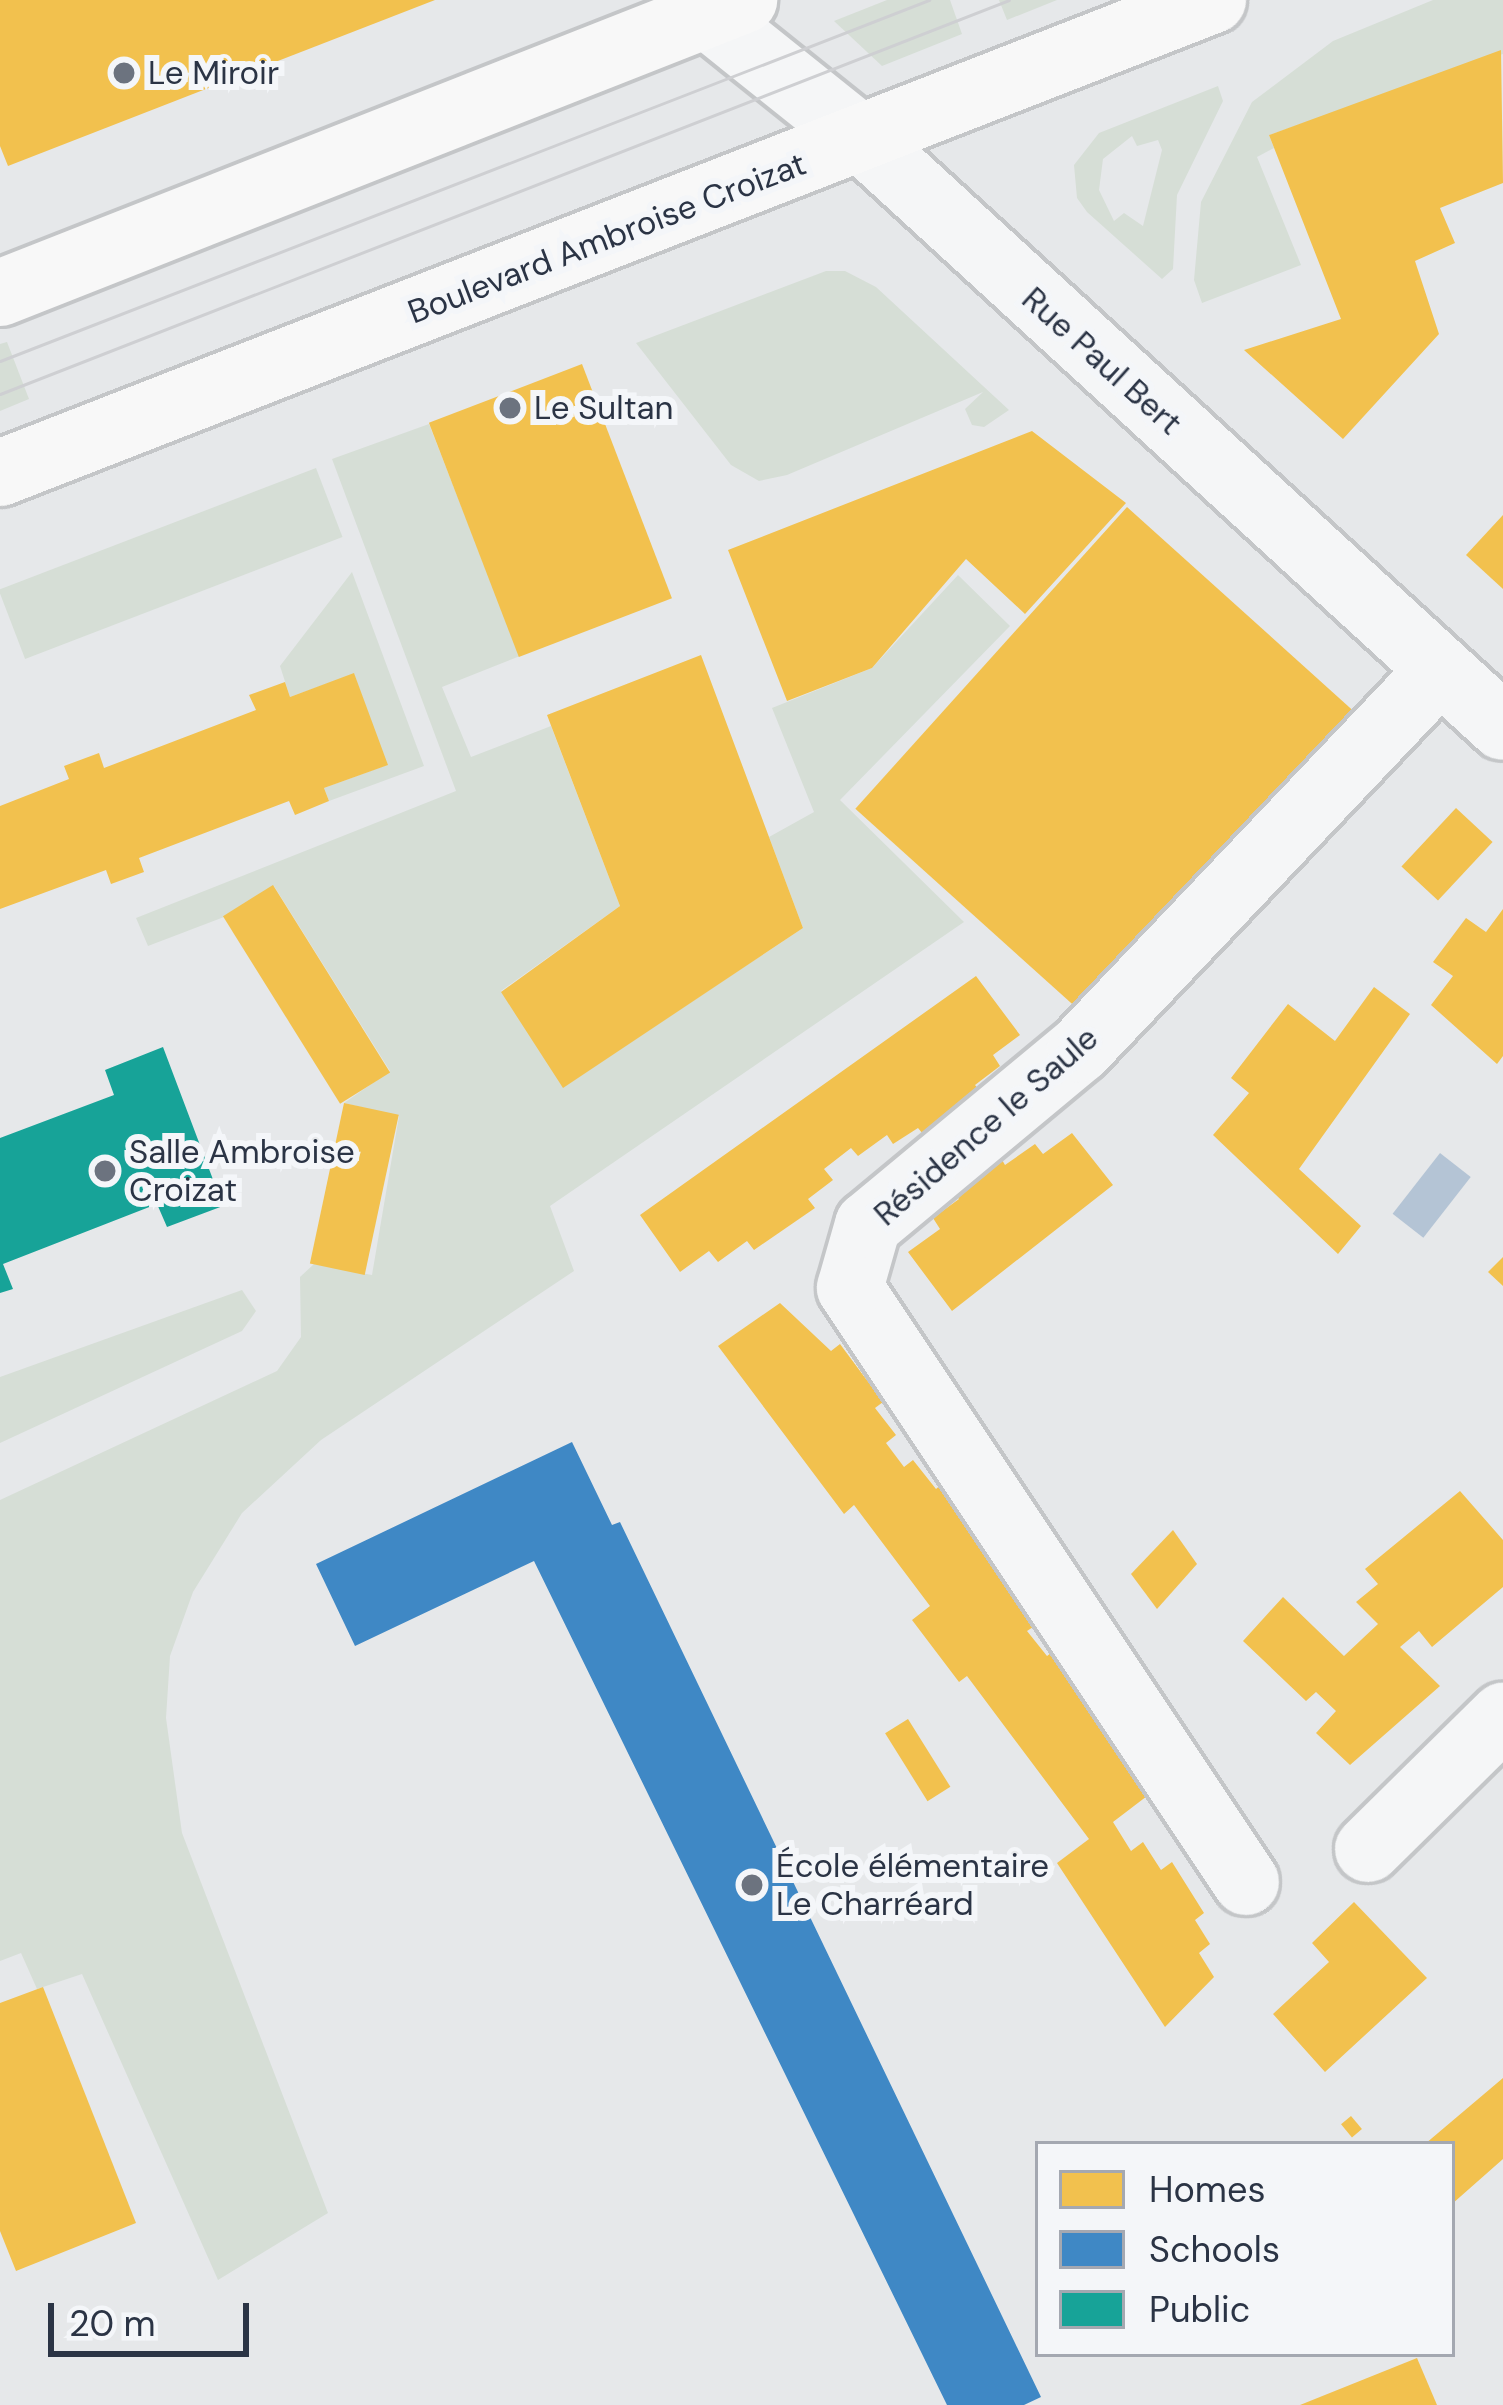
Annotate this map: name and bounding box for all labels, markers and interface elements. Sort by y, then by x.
place label: Le Miroir [148,53,279,93]
marker: Le Miroir [111,60,137,86]
street label: Boulevard Ambroise Croizat [403,144,811,332]
street label: Rue Paul Bert [1014,279,1190,443]
place label: Le Sultan [534,388,673,428]
marker: Le Sultan [497,395,523,421]
street label: Résidence le Saule [866,1018,1106,1234]
place label: Salle Ambroise Croizat [129,1132,355,1210]
marker: Salle Ambroise Croizat [92,1158,118,1184]
place label: École élémentaire Le Charréard [776,1846,1049,1924]
marker: École élémentaire Le Charréard [739,1872,765,1898]
legend [1035,2141,1455,2357]
text: Homes [1149,2166,1265,2213]
text: Schools [1149,2226,1280,2273]
scale bar [54,2279,255,2353]
text: Public [1149,2286,1250,2333]
text: 20 m [69,2300,156,2347]

